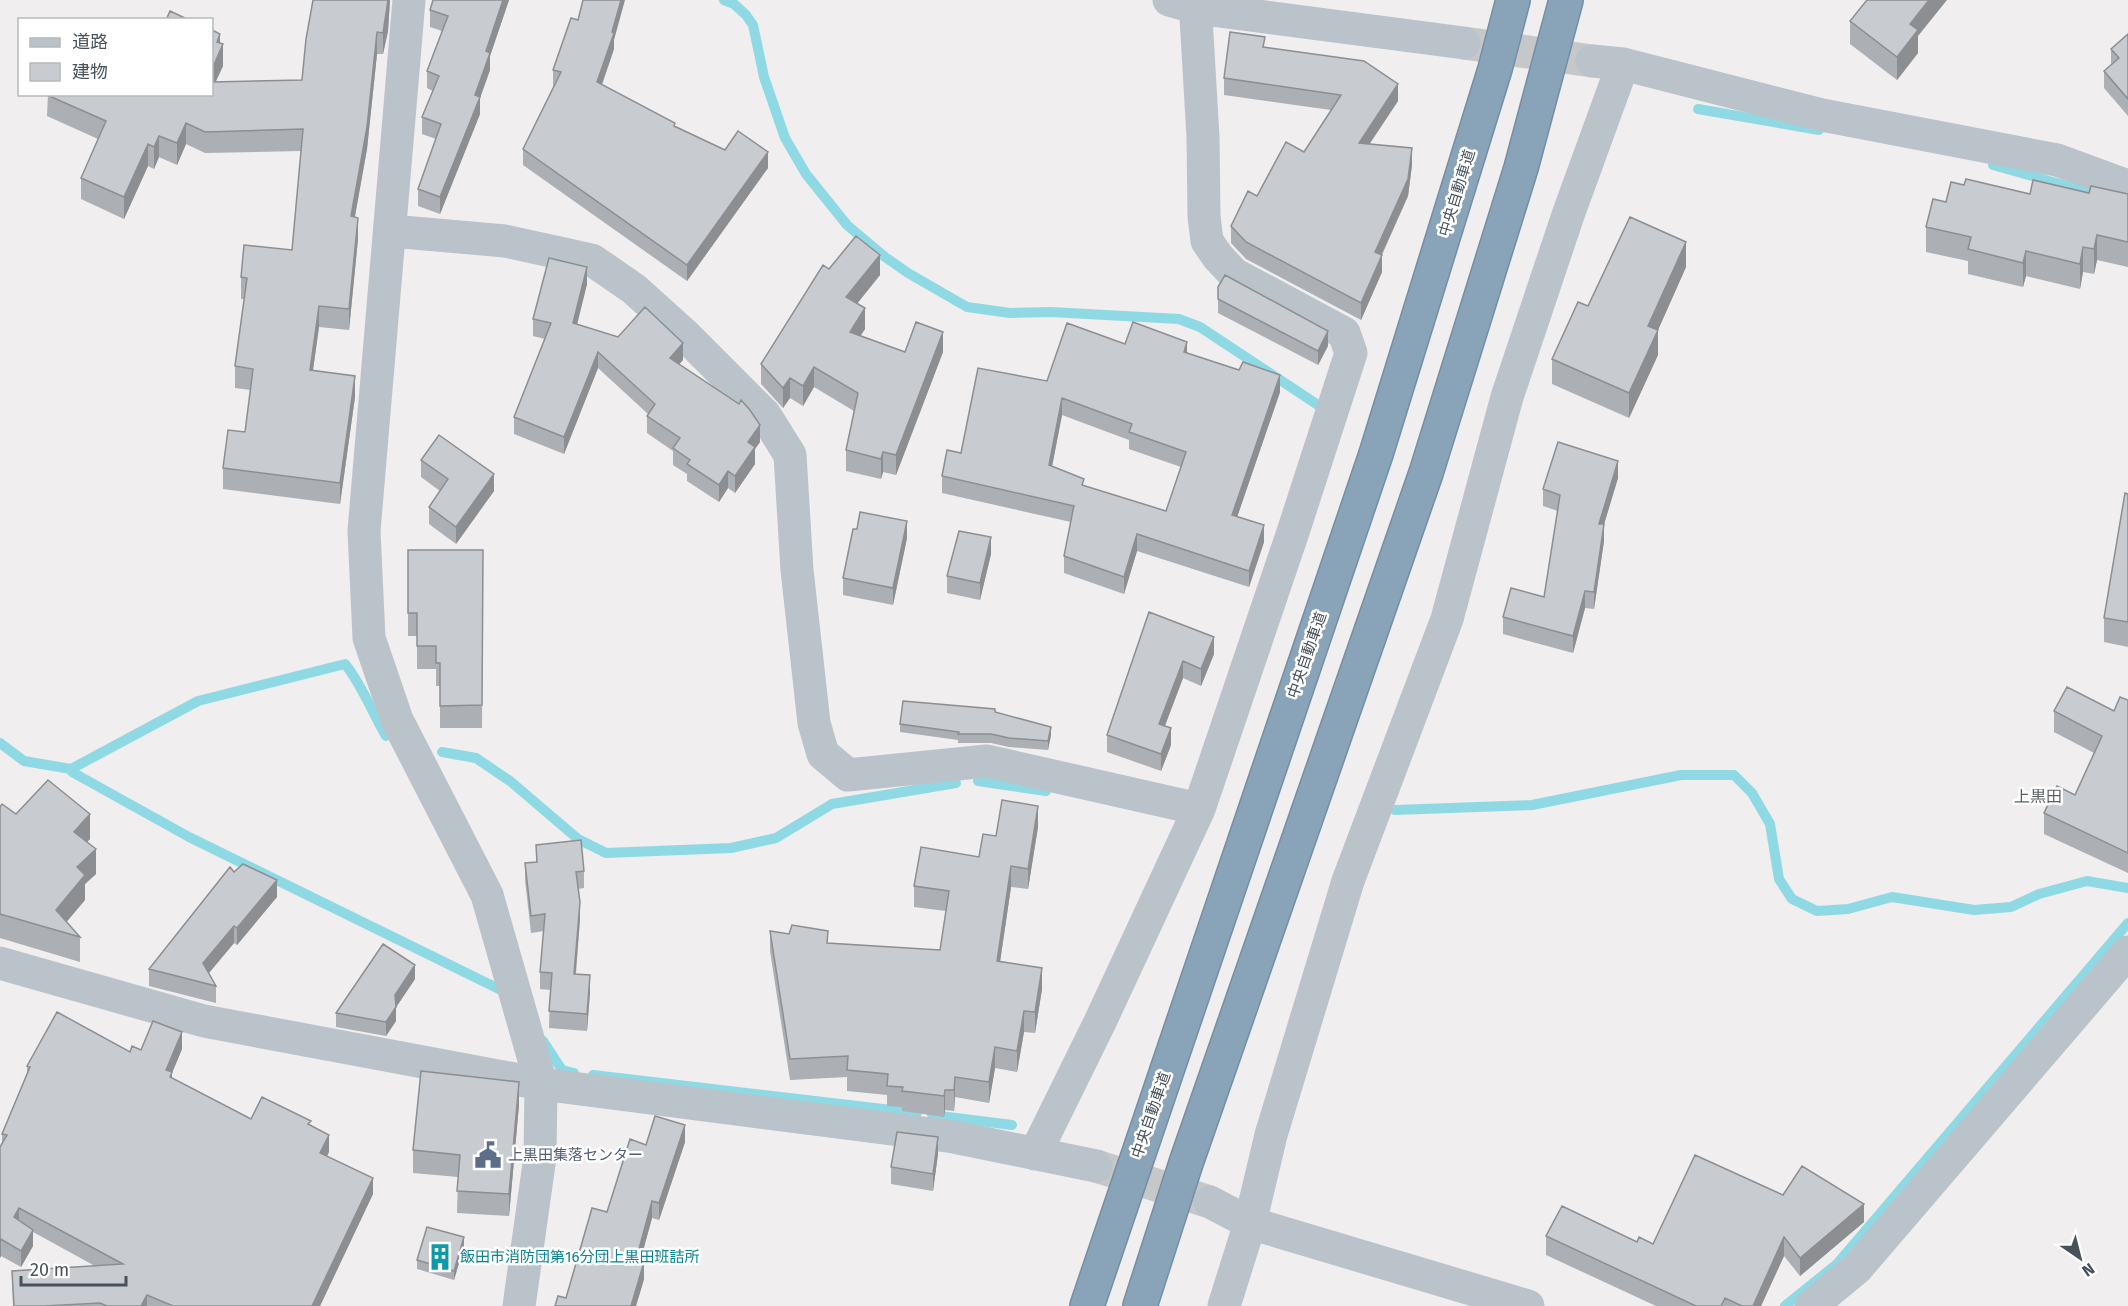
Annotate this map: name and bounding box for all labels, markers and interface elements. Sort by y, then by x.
legend [18,18,213,96]
text: 道路 [72,31,108,53]
text: 建物 [72,61,108,83]
street label: 中央自動車道 [1435,147,1479,239]
street label: 中央自動車道 [1284,610,1330,700]
district label: 上黒田 [2014,787,2062,806]
street label: 中央自動車道 [1128,1070,1174,1160]
public building icon: 上黒田集落センター [473,1140,503,1170]
place label: 上黒田集落センター [508,1146,643,1164]
north arrow [2050,1228,2110,1288]
building icon: 飯田市消防団第16分団上黒田班詰所 [425,1242,455,1272]
place label: 飯田市消防団第16分団上黒田班詰所 [460,1248,700,1266]
scale bar [21,1249,126,1287]
text: 20 m [30,1259,69,1281]
text: N [2079,1259,2098,1281]

